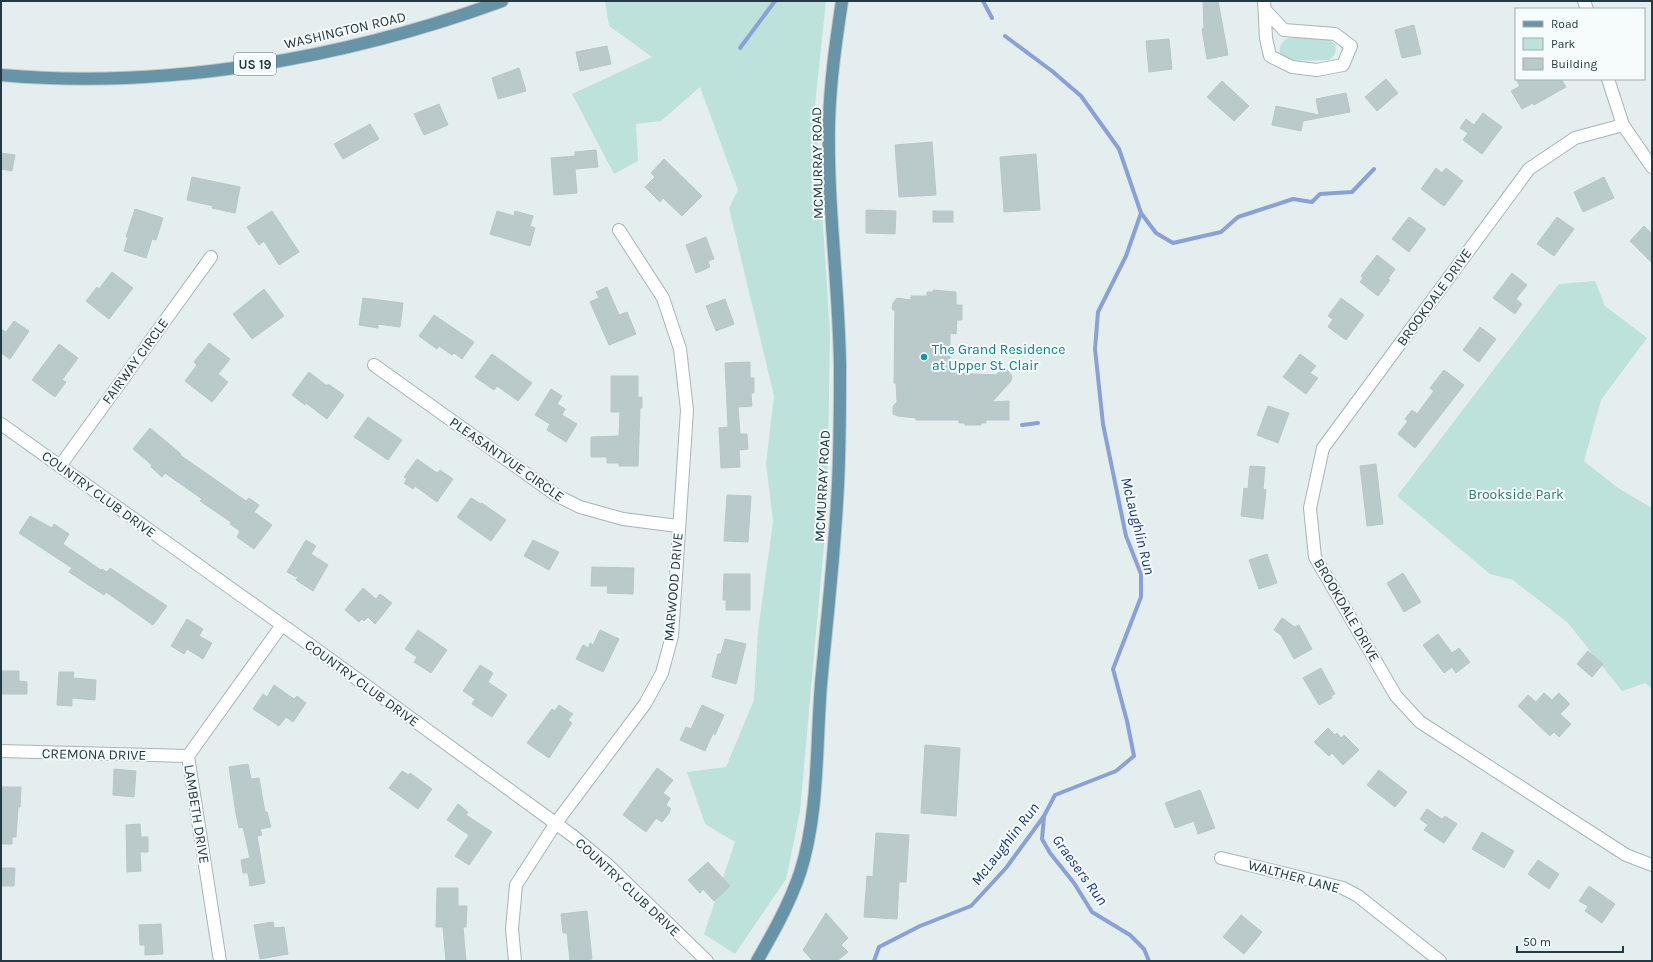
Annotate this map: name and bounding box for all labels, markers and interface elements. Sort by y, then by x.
street label: WASHINGTON ROAD [283,8,408,53]
legend [1515,8,1645,80]
text: Road [1551,17,1579,31]
text: Park [1551,37,1576,51]
road number: US 19 [234,53,276,75]
text: Building [1551,57,1598,71]
street label: MCMURRAY ROAD [808,107,827,219]
street label: BROOKDALE DRIVE [1393,245,1475,349]
street label: FAIRWAY CIRCLE [99,315,172,408]
place label: The Grand Residence at Upper St. Clair [932,341,1065,374]
marker: The Grand Residence at Upper St. Clair [919,352,929,362]
street label: PLEASANTVUE CIRCLE [446,414,567,505]
street label: MCMURRAY ROAD [811,430,834,542]
street label: COUNTRY CLUB DRIVE [38,447,159,541]
water label: McLaughlin Run [1117,475,1159,577]
park label: Brookside Park [1468,486,1564,503]
street label: MARWOOD DRIVE [660,532,687,642]
street label: BROOKDALE DRIVE [1310,556,1383,665]
street label: COUNTRY CLUB DRIVE [301,636,422,730]
street label: CREMONA DRIVE [42,745,146,764]
street label: LAMBETH DRIVE [180,763,213,865]
water label: McLaughlin Run [967,799,1043,889]
water label: Graesers Run [1048,831,1112,909]
street label: COUNTRY CLUB DRIVE [572,835,683,940]
street label: WALTHER LANE [1246,856,1342,897]
scale bar [1517,928,1623,954]
text: 50 m [1523,935,1551,949]

